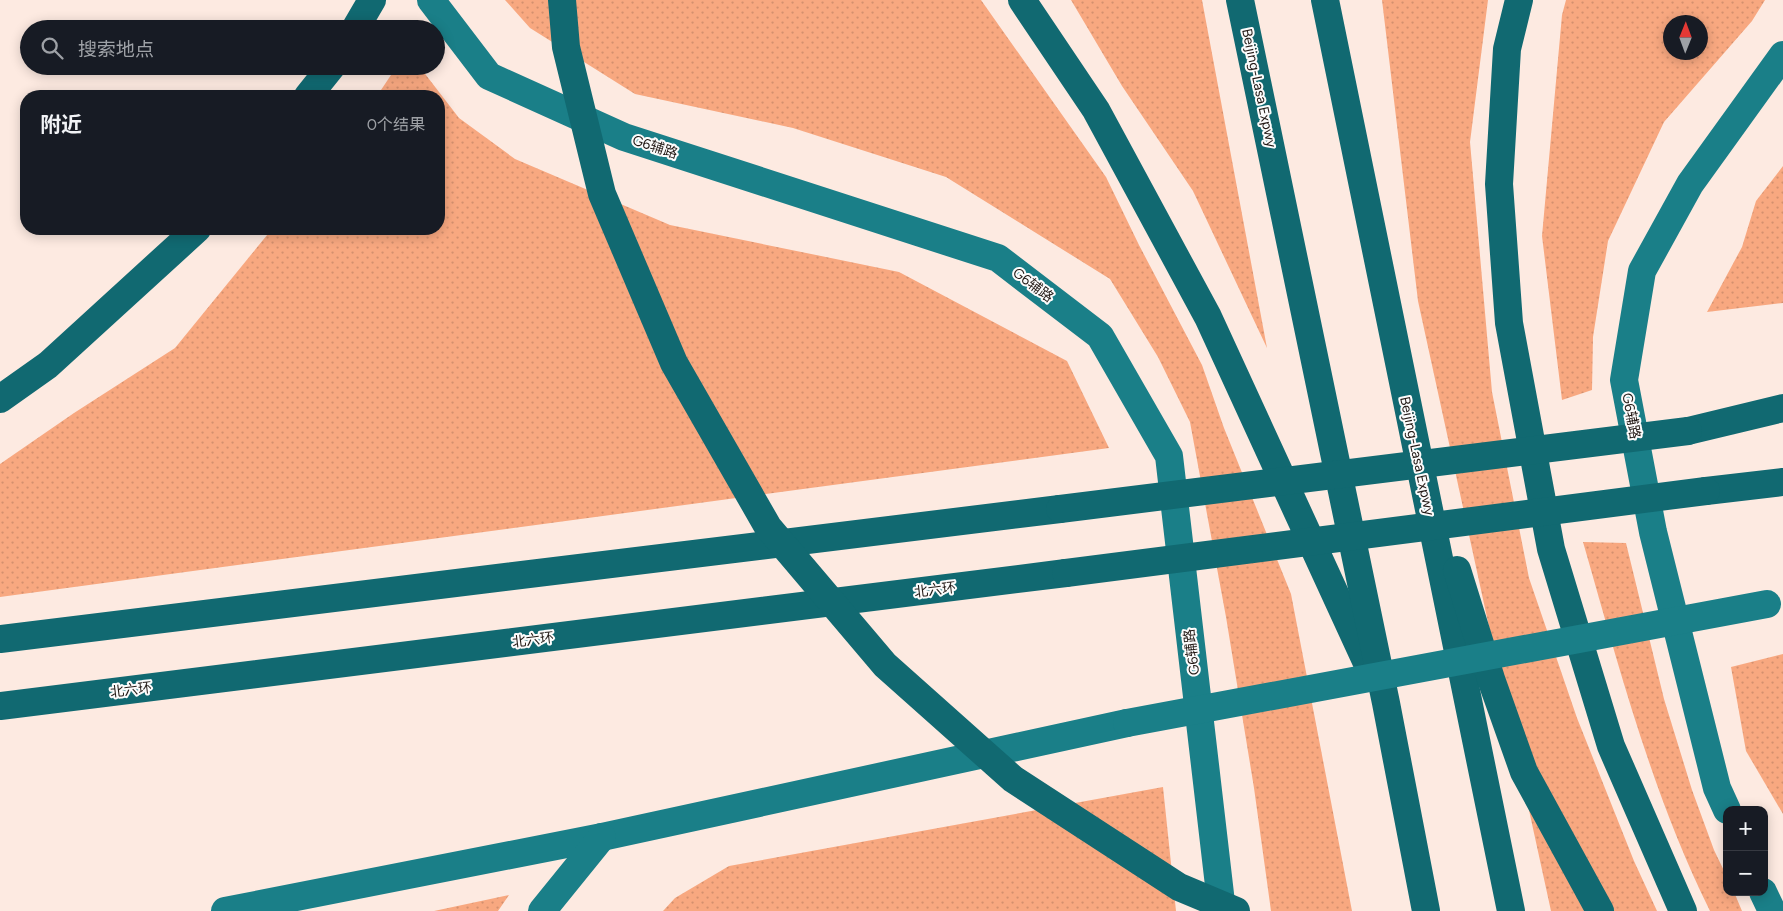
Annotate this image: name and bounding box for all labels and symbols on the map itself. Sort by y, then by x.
north arrow [1663,15,1708,60]
street label: Beijing-Lasa Expwy [1238,27,1280,150]
street label: G6辅路 [630,132,680,162]
street label: G6辅路 [1009,264,1057,306]
street label: G6辅路 [1618,392,1644,440]
street label: Beijing-Lasa Expwy [1396,395,1438,518]
street label: 北六环 [913,579,957,601]
street label: G6辅路 [1181,628,1203,676]
street label: 北六环 [511,629,555,651]
street label: 北六环 [109,679,153,701]

